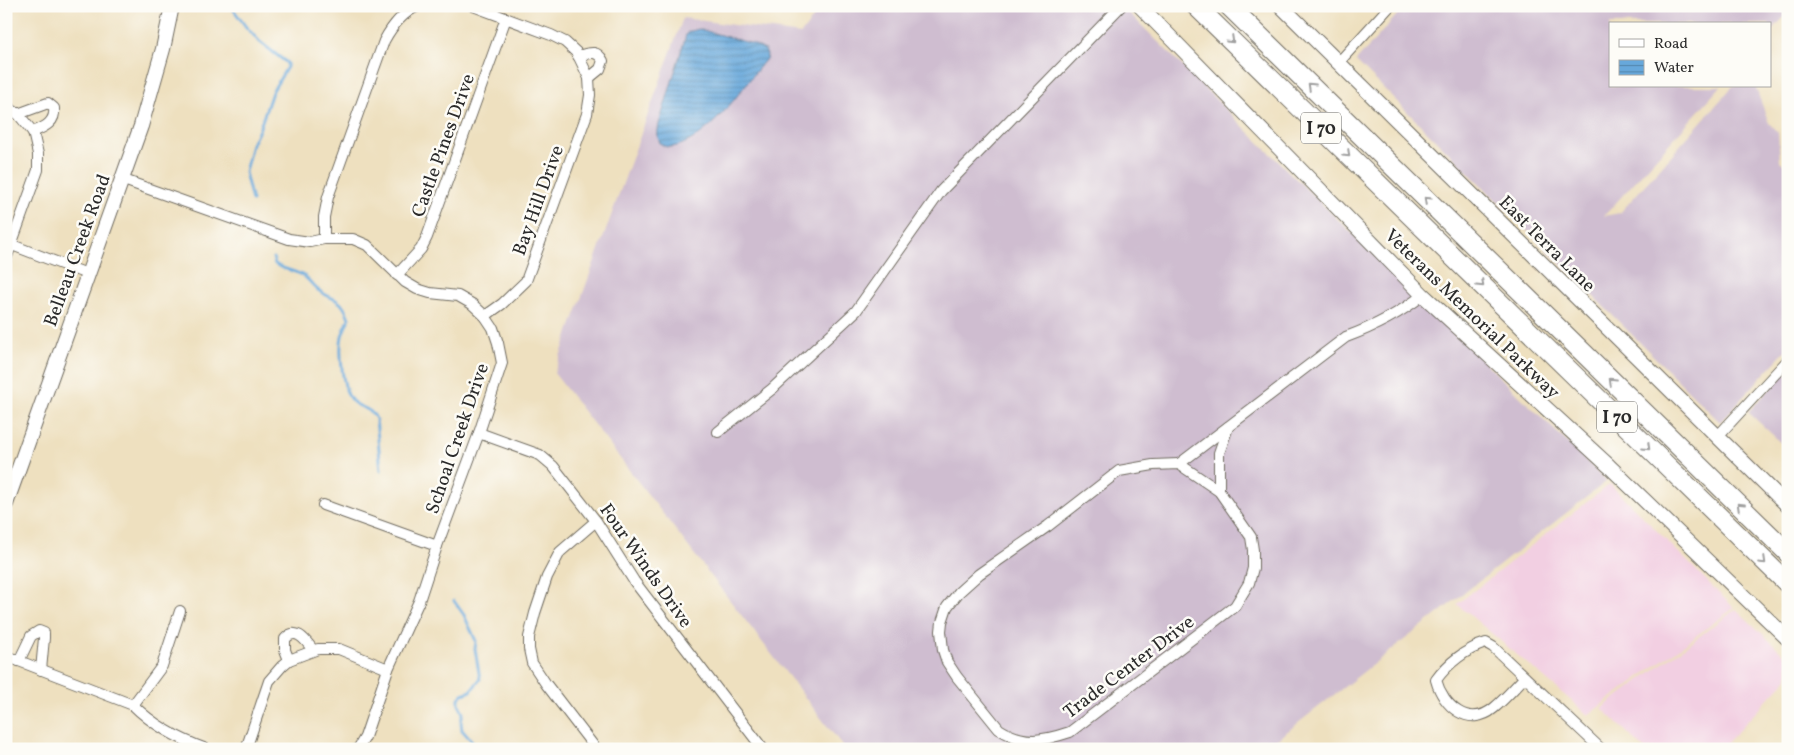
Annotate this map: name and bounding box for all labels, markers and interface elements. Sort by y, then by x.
legend [1609,22,1772,88]
one-way arrow [1225,34,1234,43]
text: Road [1654,34,1688,55]
text: Water [1654,58,1694,79]
street label: Castle Pines Drive [406,70,482,221]
one-way arrow [1308,83,1317,92]
road number: I 70 [1301,112,1341,144]
street label: Bay Hill Drive [507,142,571,260]
one-way arrow [1341,148,1350,157]
street label: Belleau Creek Road [38,171,118,331]
street label: East Terra Lane [1492,190,1601,299]
one-way arrow [1424,197,1433,206]
street label: Veterans Memorial Parkway [1378,223,1565,405]
one-way arrow [1475,278,1484,287]
street label: Schoal Creek Drive [420,360,496,517]
one-way arrow [1608,377,1617,386]
road number: I 70 [1597,402,1637,432]
one-way arrow [1641,441,1650,450]
street label: Four Winds Drive [593,499,698,634]
one-way arrow [1737,503,1746,512]
one-way arrow [1758,555,1767,564]
street label: Trade Center Drive [1058,610,1200,725]

